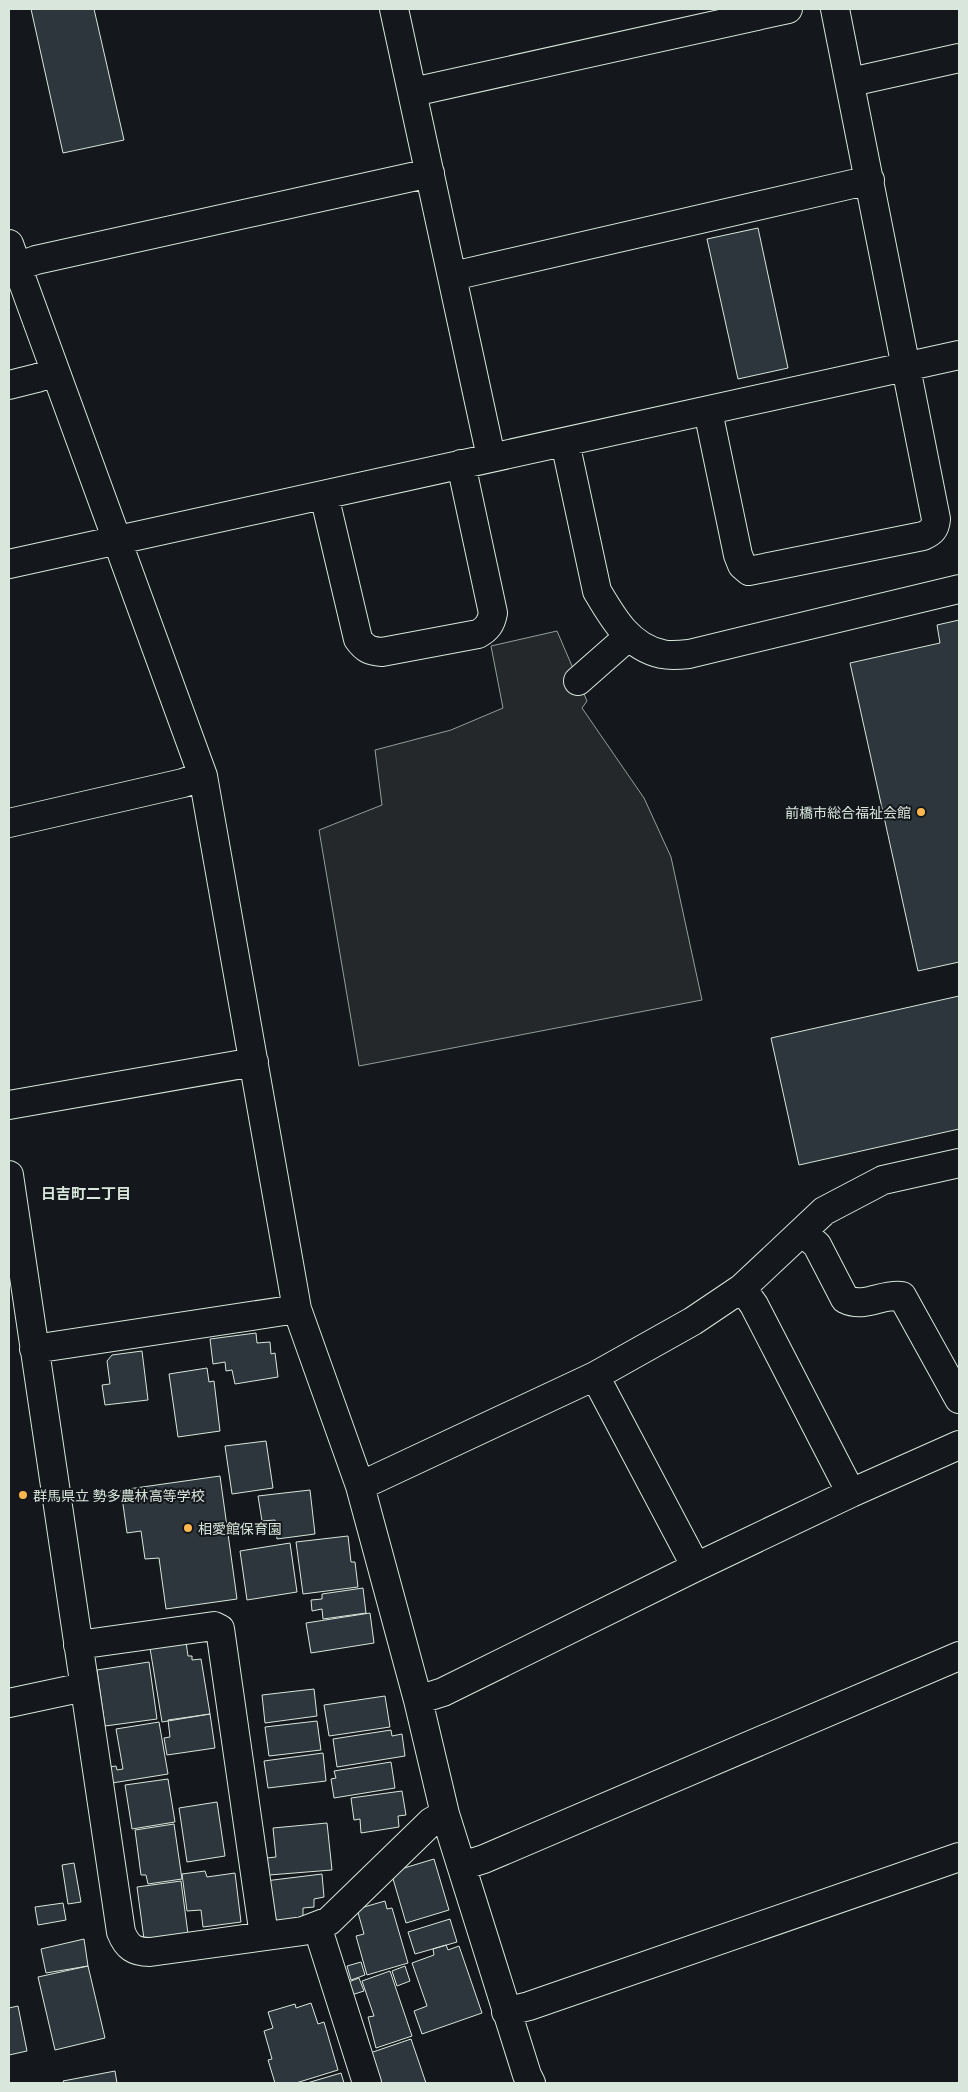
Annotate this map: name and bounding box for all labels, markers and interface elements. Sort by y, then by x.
place label: 前橋市総合福祉会館 [785,803,911,822]
marker: 前橋市総合福祉会館 [915,806,927,818]
district label: 日吉町二丁目 [41,1183,131,1203]
place label: 群馬県立 勢多農林高等学校 [33,1486,205,1505]
marker: 群馬県立 勢多農林高等学校 [17,1489,29,1501]
place label: 相愛館保育園 [198,1519,282,1538]
marker: 相愛館保育園 [182,1522,194,1534]

